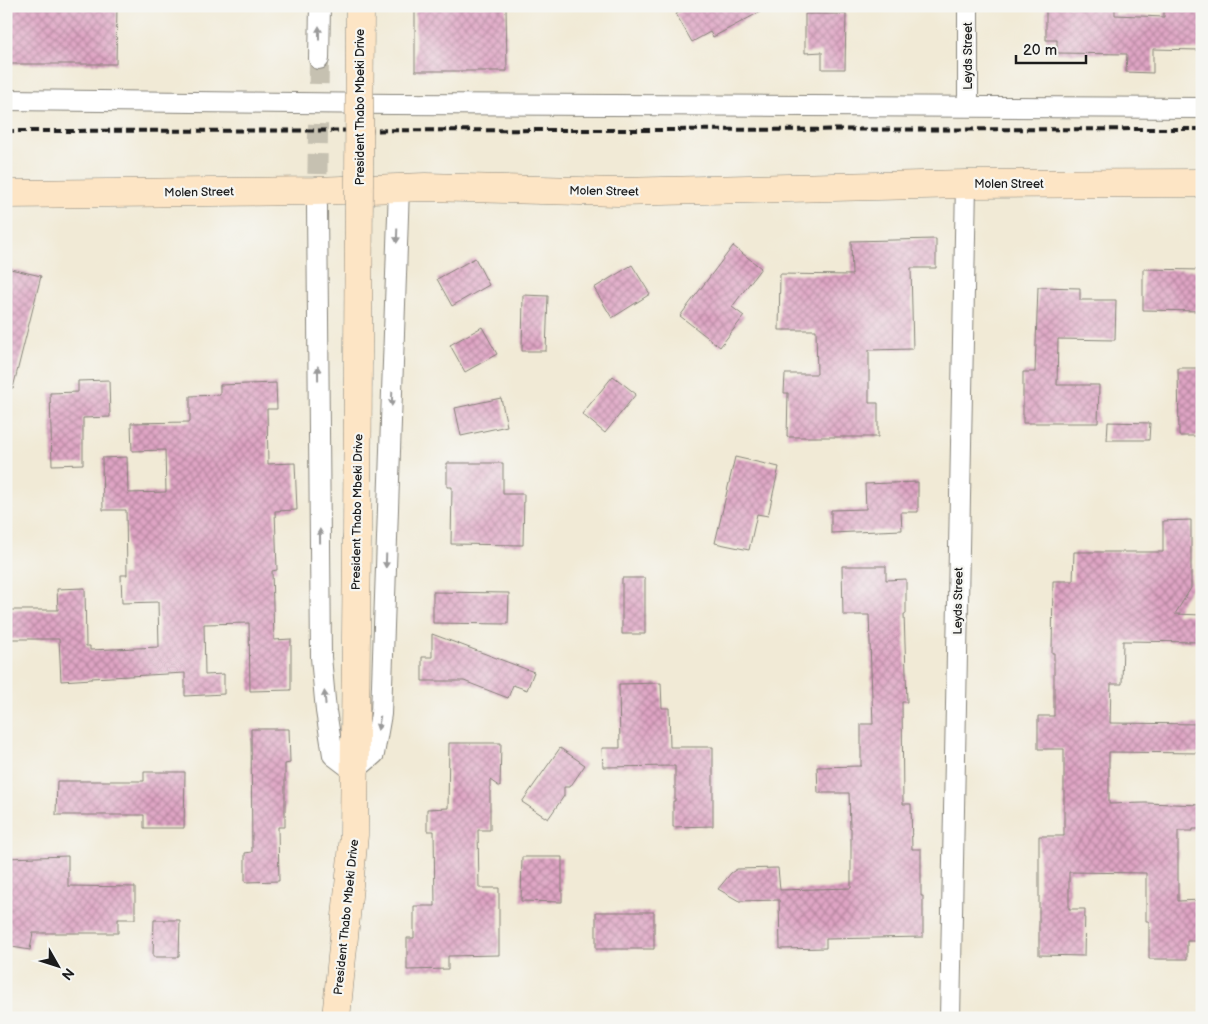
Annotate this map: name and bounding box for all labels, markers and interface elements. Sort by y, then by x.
street label: Leyds Street [961,22,976,90]
one-way arrow [316,24,324,40]
street label: President Thabo Mbeki Drive [353,29,368,185]
scale bar [1016,32,1086,64]
text: 20 m [1023,41,1057,60]
street label: Molen Street [974,177,1044,192]
street label: Molen Street [569,183,639,200]
street label: Molen Street [164,184,234,201]
one-way arrow [393,228,401,244]
one-way arrow [314,365,322,381]
one-way arrow [387,391,395,407]
street label: President Thabo Mbeki Drive [349,434,366,590]
one-way arrow [316,528,324,544]
one-way arrow [382,553,390,569]
street label: Leyds Street [950,567,967,635]
one-way arrow [320,690,328,706]
one-way arrow [375,716,383,732]
street label: President Thabo Mbeki Drive [331,839,362,996]
north arrow [32,942,82,992]
text: N [58,964,78,983]

